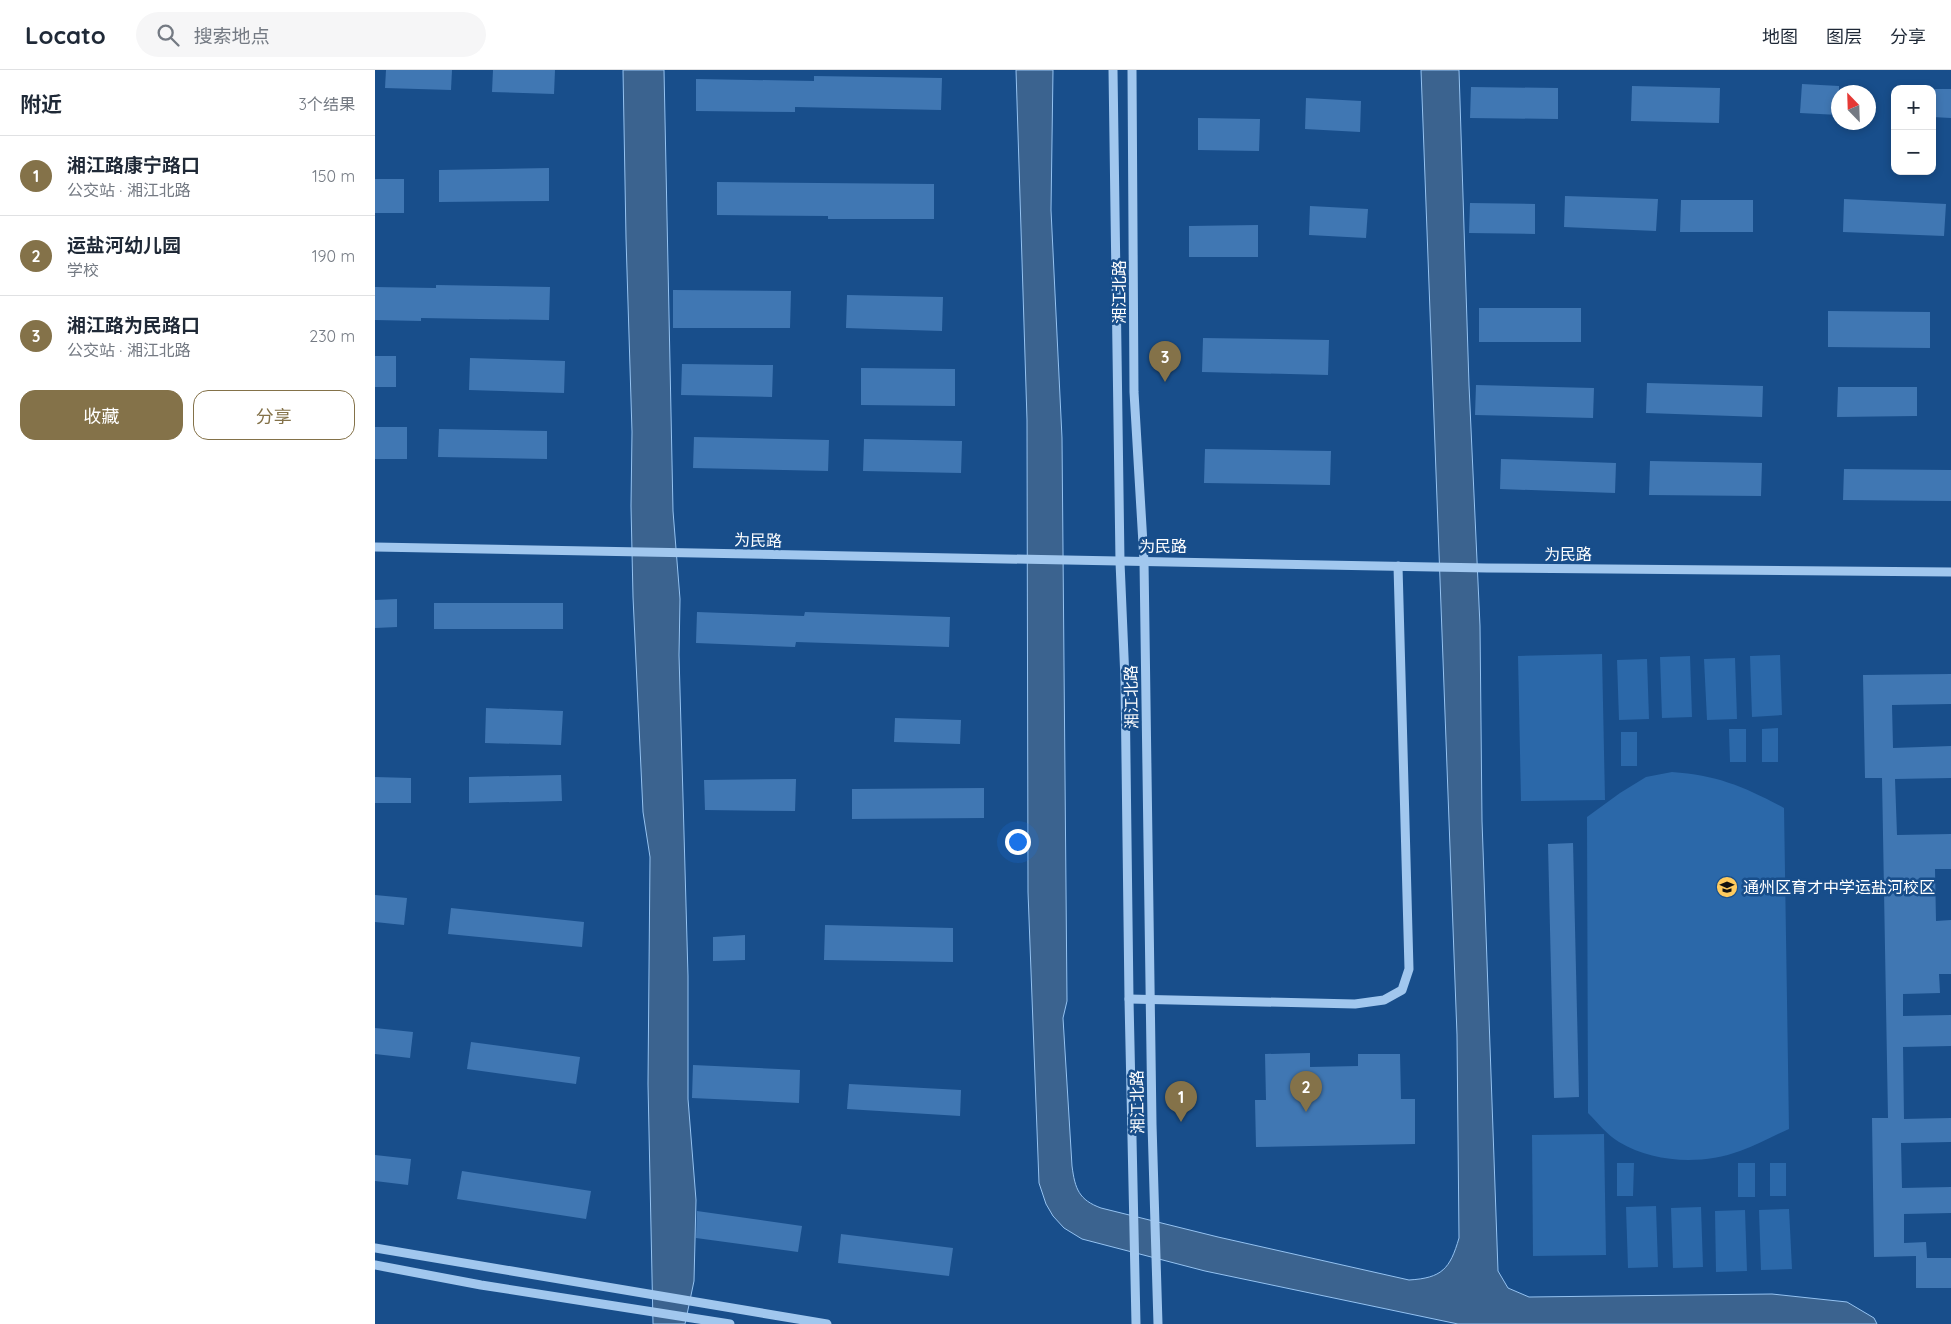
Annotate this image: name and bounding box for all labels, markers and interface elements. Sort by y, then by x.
search box [136,12,486,57]
text: Locato [25,20,106,50]
icon: search [154,21,182,49]
text: 搜索地点 [194,24,270,48]
text: 地图 [1762,25,1798,48]
text: 图层 [1826,25,1862,48]
text: 分享 [1890,25,1926,48]
north arrow [1831,85,1876,130]
map controls [1891,85,1936,175]
button: + [1891,85,1936,130]
text: 附近 [20,91,62,117]
text: 3个结果 [299,94,355,114]
button: − [1891,130,1936,175]
text: 湘江路康宁路口 [67,153,200,177]
text: 1 [33,166,39,186]
text: 150 m [312,166,355,186]
text: 公交站 · 湘江北路 [67,180,191,200]
text: 运盐河幼儿园 [67,233,181,257]
text: 2 [31,246,41,266]
text: 190 m [312,246,355,266]
text: 学校 [67,260,99,280]
street label: 湘江北路 [1109,260,1129,324]
text: 湘江路为民路口 [67,313,200,337]
text: 3 [32,326,40,346]
text: 230 m [309,326,355,346]
text: 公交站 · 湘江北路 [67,340,191,360]
pin: 3 [1149,341,1181,382]
button: 收藏 [20,390,183,440]
button: 分享 [193,390,355,440]
street label: 为民路 [734,530,782,550]
street label: 为民路 [1139,536,1187,556]
street label: 为民路 [1544,544,1592,564]
street label: 湘江北路 [1120,665,1142,729]
your location [1005,829,1031,855]
school or university icon: 通州区育才中学运盐河校区 [1715,875,1739,899]
place label: 通州区育才中学运盐河校区 [1743,877,1935,897]
street label: 湘江北路 [1126,1070,1148,1134]
pin: 2 [1290,1071,1322,1112]
pin: 1 [1165,1081,1197,1122]

